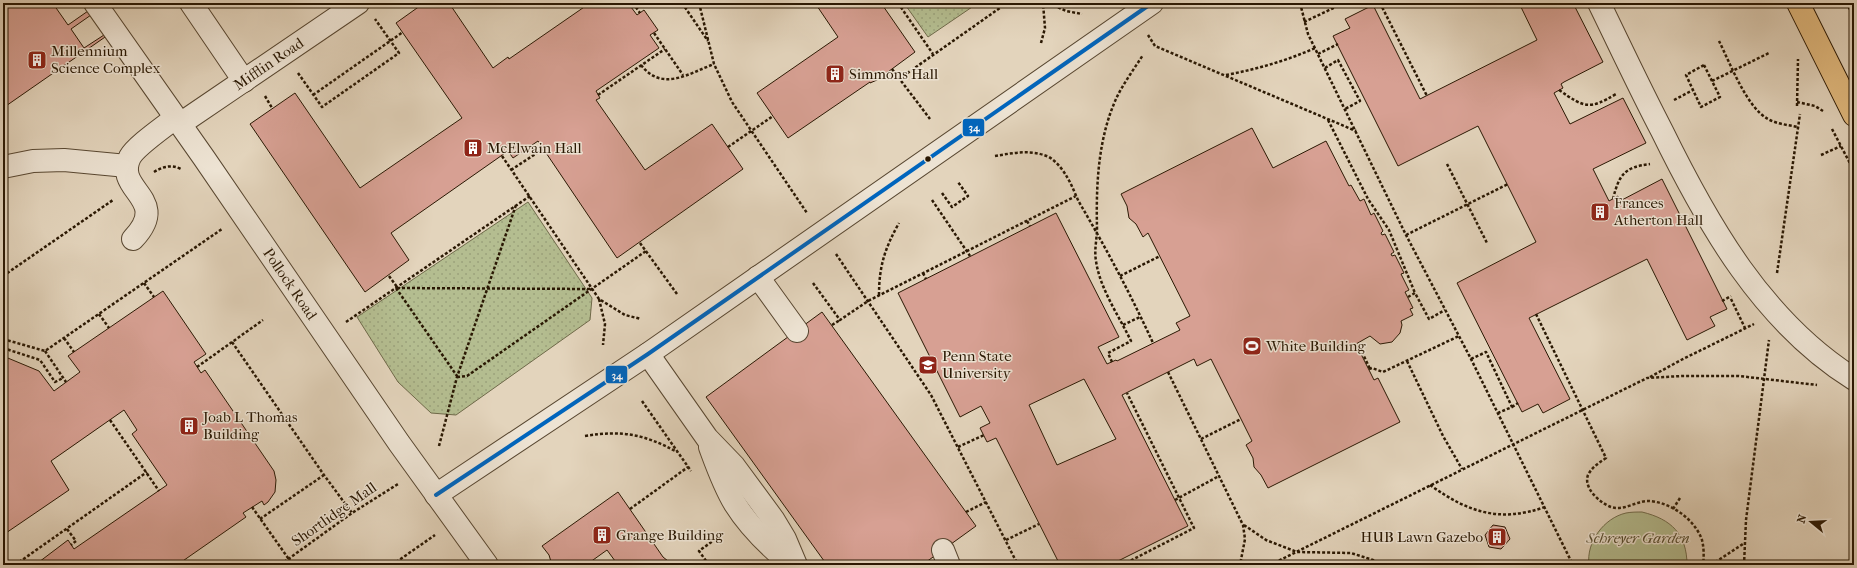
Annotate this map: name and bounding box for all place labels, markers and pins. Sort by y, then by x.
place label: Millennium Science Complex [51,42,160,77]
building icon: Millennium Science Complex [26,49,48,71]
building icon: Simmons Hall [824,63,846,85]
place label: Simmons Hall [849,65,938,83]
building icon: McElwain Hall [462,137,484,159]
place label: McElwain Hall [487,139,582,157]
unlabelled marker [923,154,933,164]
place label: Frances Atherton Hall [1613,194,1703,229]
building icon: Frances Atherton Hall [1589,201,1611,223]
sports icon: White Building [1241,335,1263,357]
place label: White Building [1265,337,1366,355]
place label: Penn State University [942,347,1012,382]
school or university icon: Penn State University [917,354,939,376]
place label: Joab L Thomas Building [202,408,298,443]
building icon: Joab L Thomas Building [178,415,200,437]
building icon: Grange Building [591,524,613,546]
place label: Grange Building [616,526,724,544]
building icon: HUB Lawn Gazebo [1486,526,1508,548]
place label: HUB Lawn Gazebo [1361,528,1483,546]

